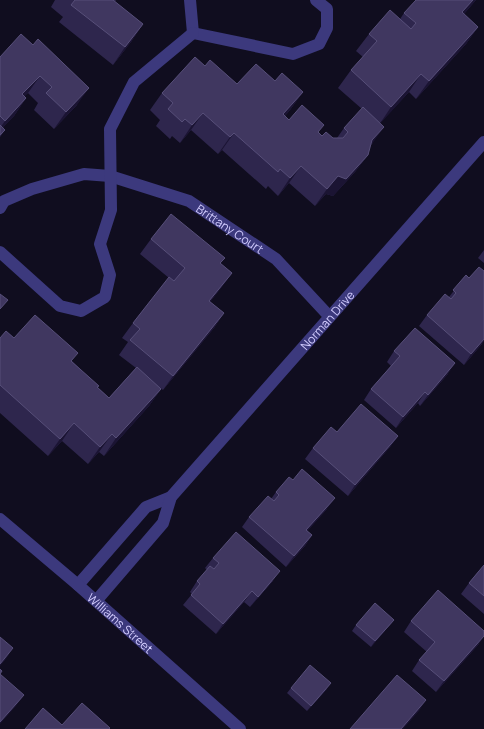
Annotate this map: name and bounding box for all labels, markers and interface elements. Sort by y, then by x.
street label: Brittany Court [193,200,267,257]
street label: Norman Drive [296,287,358,353]
street label: Williams Street [84,589,157,657]

